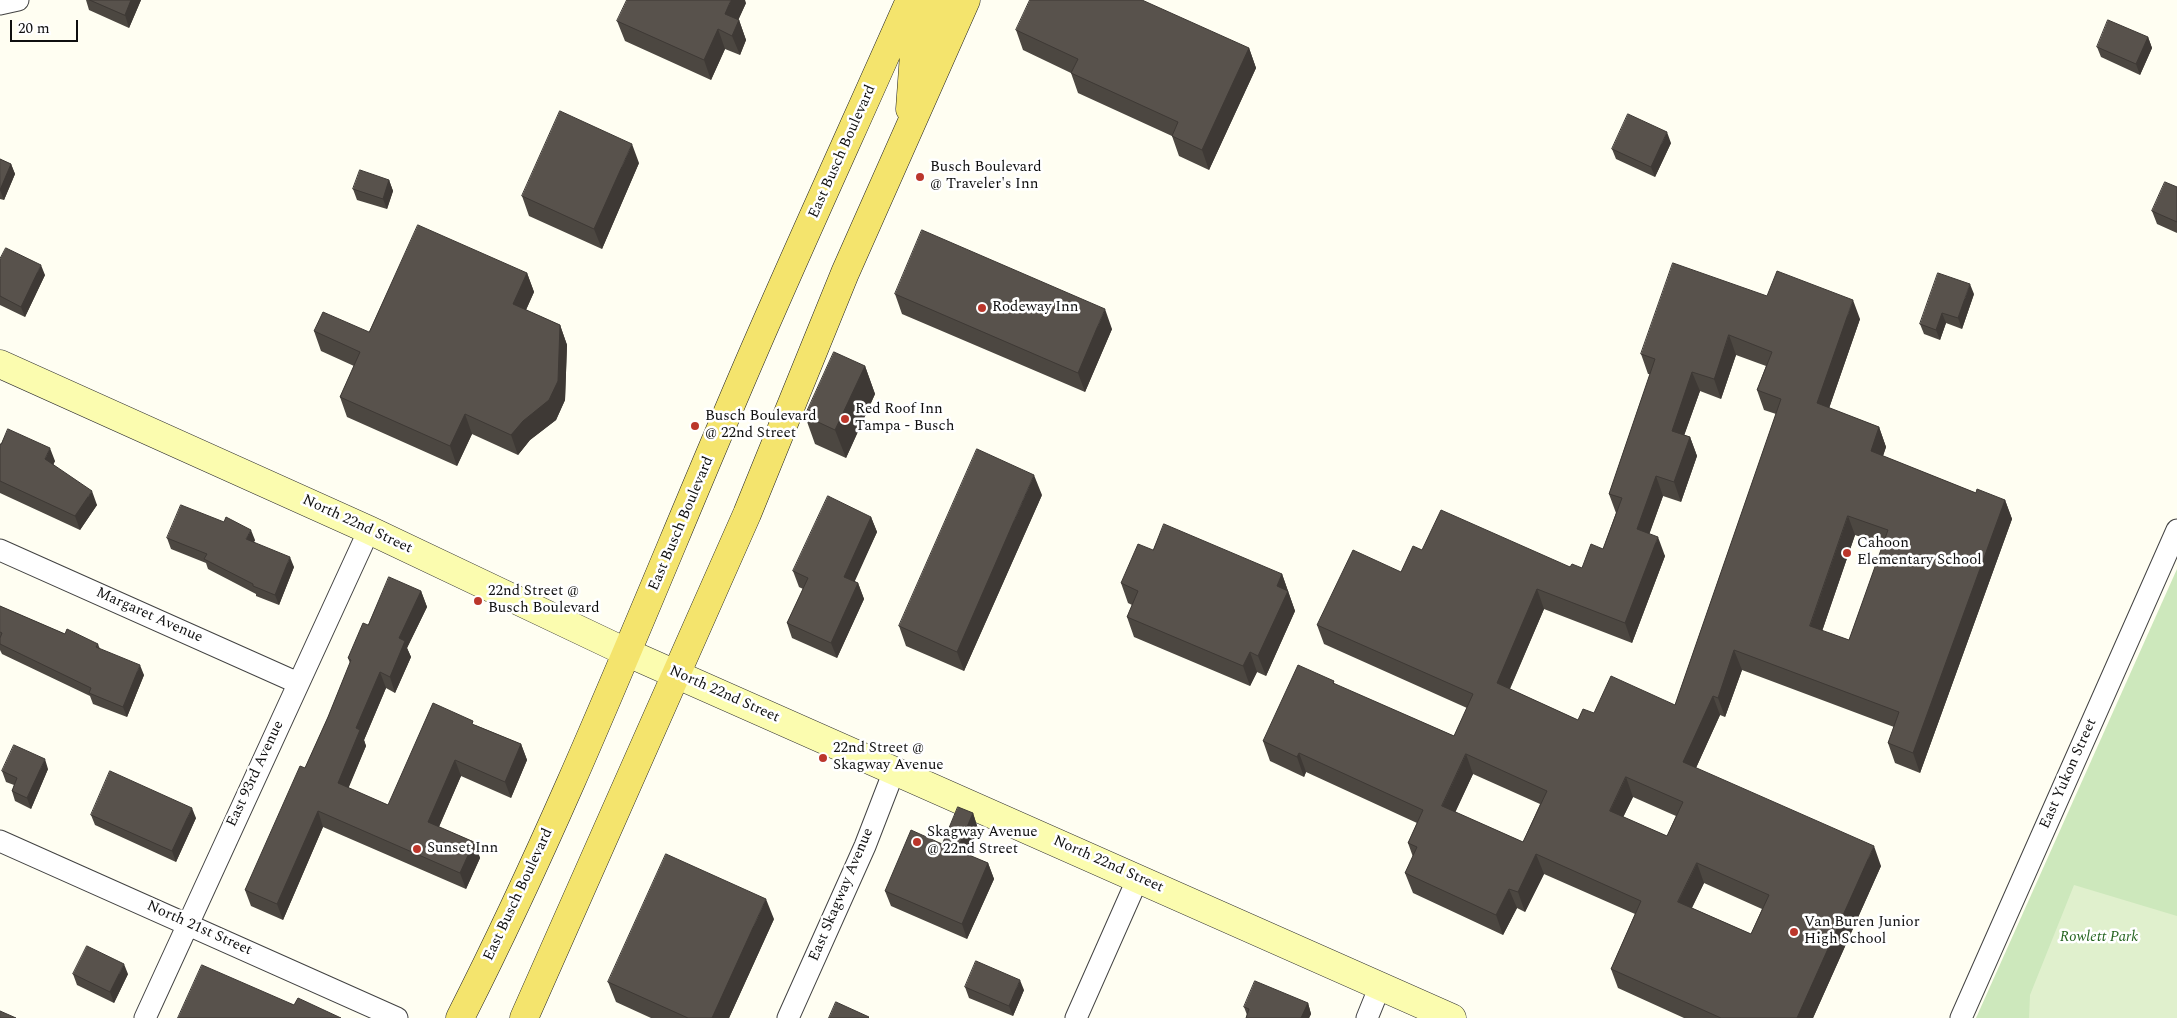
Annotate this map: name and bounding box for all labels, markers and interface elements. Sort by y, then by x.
scale bar [12,10,80,42]
text: 20 m [18,17,50,40]
street label: East Busch Boulevard [805,83,881,221]
place label: Busch Boulevard @ Traveler's Inn [930,159,1042,194]
marker: Busch Boulevard @ Traveler's Inn [914,171,926,183]
place label: Rodeway Inn [992,299,1079,317]
marker: Rodeway Inn [976,302,988,314]
place label: Red Roof Inn Tampa - Busch [855,401,954,436]
place label: Busch Boulevard @ 22nd Street [705,408,817,443]
marker: Red Roof Inn Tampa - Busch [839,413,851,425]
marker: Busch Boulevard @ 22nd Street [689,420,701,432]
street label: East Busch Boulevard [646,454,718,594]
street label: North 22nd Street [299,492,415,558]
place label: Cahoon Elementary School [1857,535,1982,570]
marker: Cahoon Elementary School [1841,547,1853,559]
place label: 22nd Street @ Busch Boulevard [488,583,600,618]
street label: Margaret Avenue [93,584,205,648]
marker: 22nd Street @ Busch Boulevard [472,595,484,607]
street label: North 22nd Street [666,663,782,727]
street label: East Yukon Street [2037,716,2101,832]
street label: East 93rd Avenue [224,718,288,830]
place label: 22nd Street @ Skagway Avenue [833,740,944,775]
marker: 22nd Street @ Skagway Avenue [817,752,829,764]
place label: Skagway Avenue @ 22nd Street [927,824,1038,859]
street label: East Busch Boulevard [480,826,558,964]
street label: East Skagway Avenue [806,826,878,964]
street label: North 22nd Street [1050,833,1166,897]
marker: Skagway Avenue @ 22nd Street [911,836,923,848]
place label: Sunset Inn [427,840,498,858]
marker: Sunset Inn [411,843,423,855]
street label: North 21st Street [143,898,255,960]
place label: Van Buren Junior High School [1804,914,1920,949]
marker: Van Buren Junior High School [1788,926,1800,938]
park label: Rowlett Park [2060,929,2138,947]

